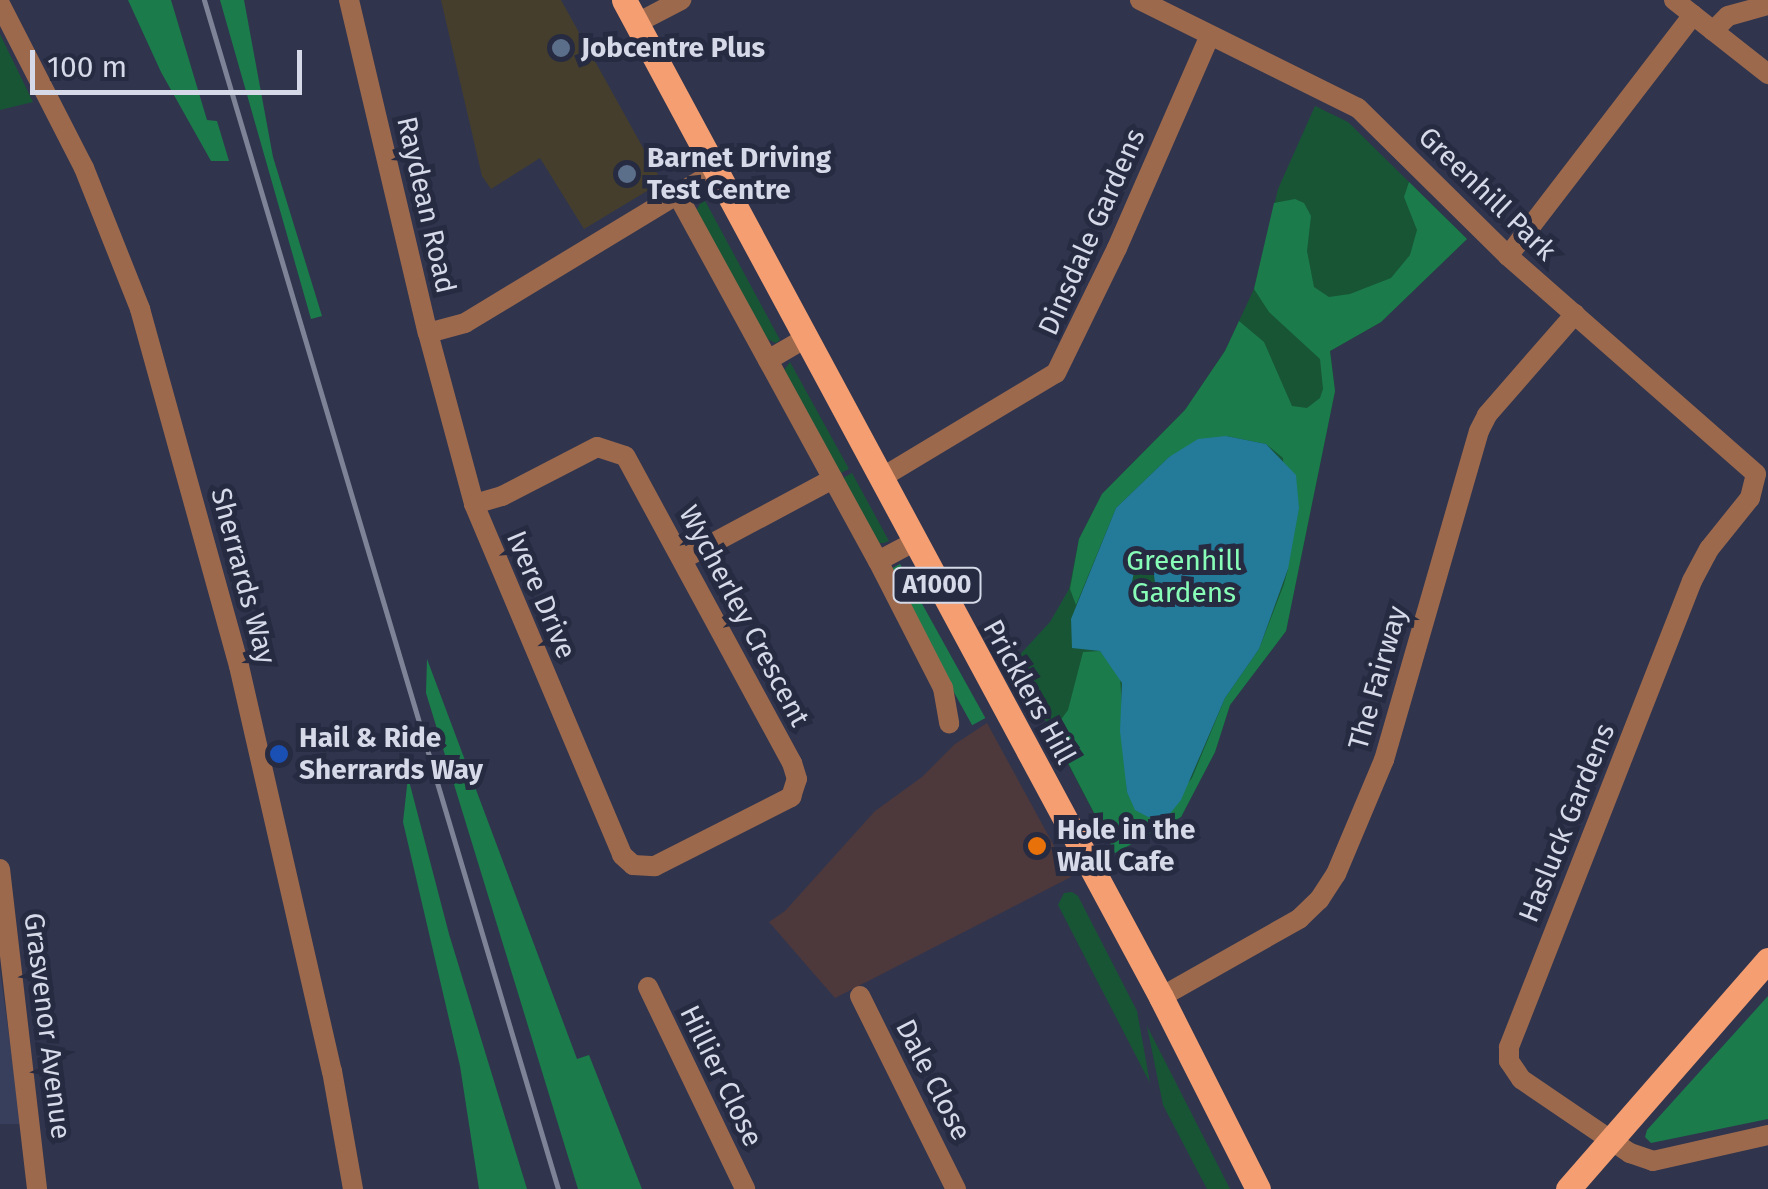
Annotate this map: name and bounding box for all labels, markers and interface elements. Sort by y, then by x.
scale bar [35,30,308,92]
place label: Jobcentre Plus [581,31,765,65]
marker: Jobcentre Plus [550,37,572,59]
text: 100 m [47,49,127,85]
street label: Raydean Road [389,113,463,297]
street label: Greenhill Park [1411,120,1563,268]
street label: Dinsdale Gardens [1031,124,1153,340]
place label: Barnet Driving Test Centre [647,141,831,207]
marker: Barnet Driving Test Centre [616,163,638,185]
street label: Sherrards Way [203,484,283,668]
street label: Wycherley Crescent [672,500,816,732]
street label: Ivere Drive [499,526,583,664]
park label: Greenhill Gardens [1126,544,1242,610]
road number: A1000 [892,565,982,605]
street label: The Fairway [1341,602,1415,754]
street label: Pricklers Hill [976,614,1082,770]
street label: Hasluck Gardens [1512,719,1622,927]
place label: Hail & Ride Sherrards Way [299,721,483,787]
marker: Hail & Ride Sherrards Way [268,743,290,765]
place label: Hole in the Wall Cafe [1057,813,1195,879]
marker: Hole in the Wall Cafe [1026,835,1048,857]
street label: Grasvenor Avenue [16,911,78,1141]
street label: Hillier Close [672,1000,770,1152]
street label: Dale Close [888,1014,978,1146]

